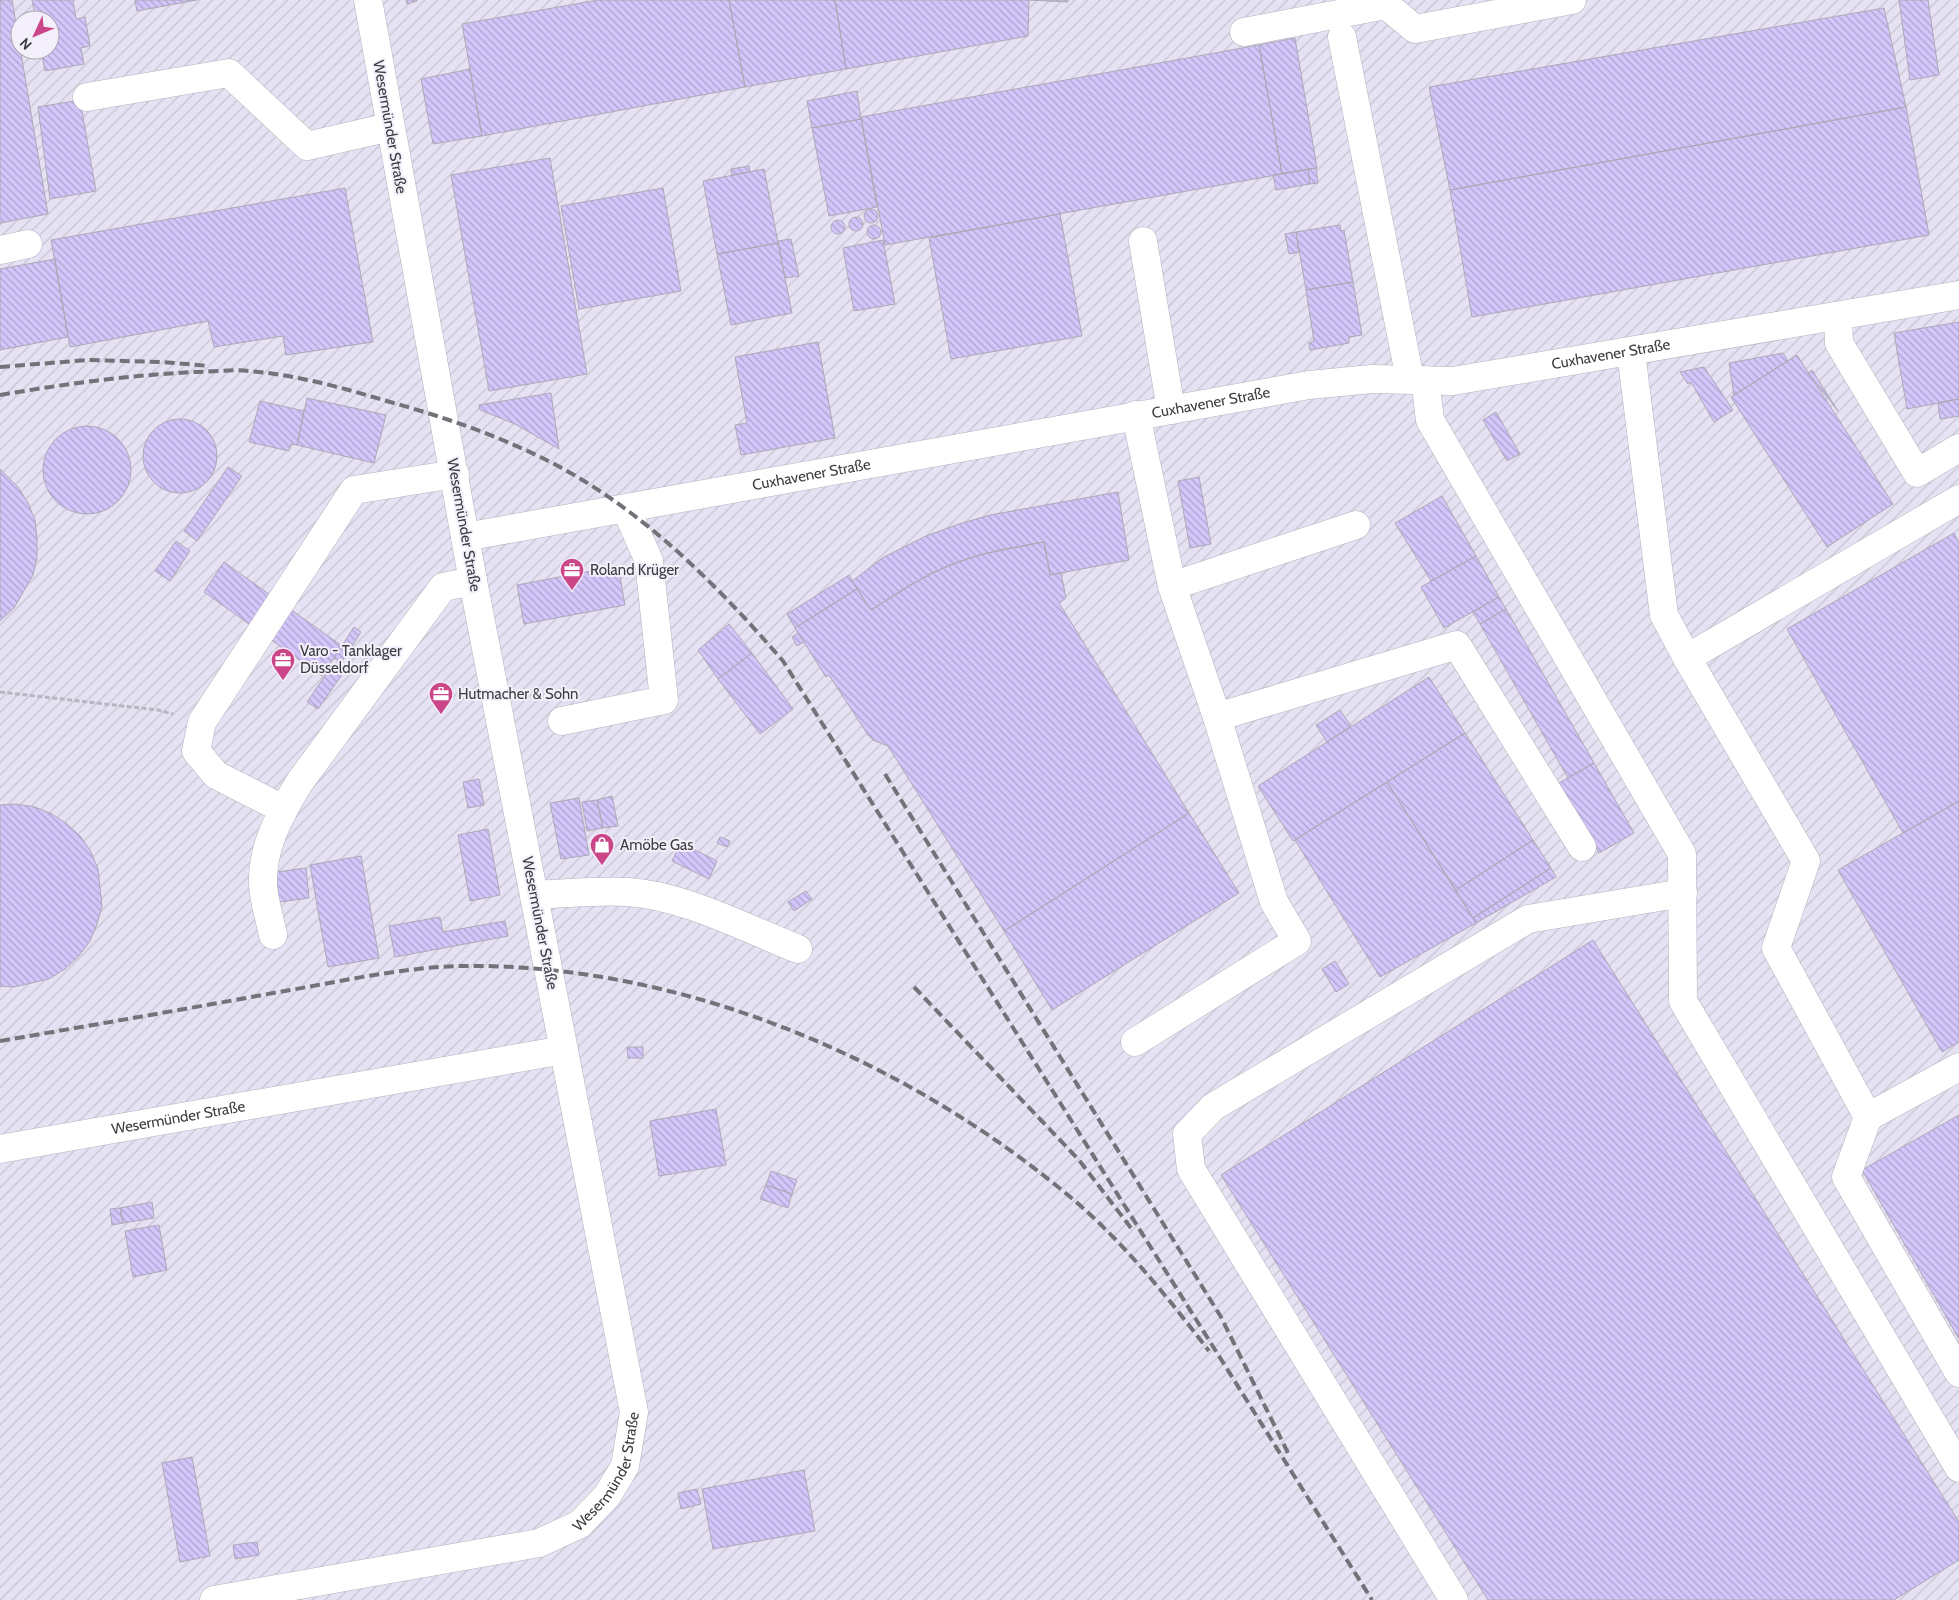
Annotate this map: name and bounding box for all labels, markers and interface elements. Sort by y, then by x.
north arrow [10,10,60,60]
text: N [16,34,36,54]
street label: Wesermünder Straße [369,59,411,195]
street label: Cuxhavener Straße [1550,335,1672,373]
street label: Cuxhavener Straße [1150,383,1272,422]
street label: Cuxhavener Straße [751,455,872,494]
street label: Wesermünder Straße [443,457,485,593]
office icon: Roland Krüger [559,557,585,591]
place label: Roland Krüger [590,561,679,579]
place label: Varo - Tanklager Düsseldorf [300,642,402,677]
office icon: Varo - Tanklager Düsseldorf [270,647,296,681]
office icon: Hutmacher & Sohn [428,681,454,715]
place label: Hutmacher & Sohn [458,685,579,703]
shop icon: Amöbe Gas [589,832,615,866]
place label: Amöbe Gas [620,836,694,854]
street label: Wesermünder Straße [518,855,562,991]
street label: Wesermünder Straße [110,1097,247,1138]
street label: Wesermünder Straße [569,1410,643,1535]

